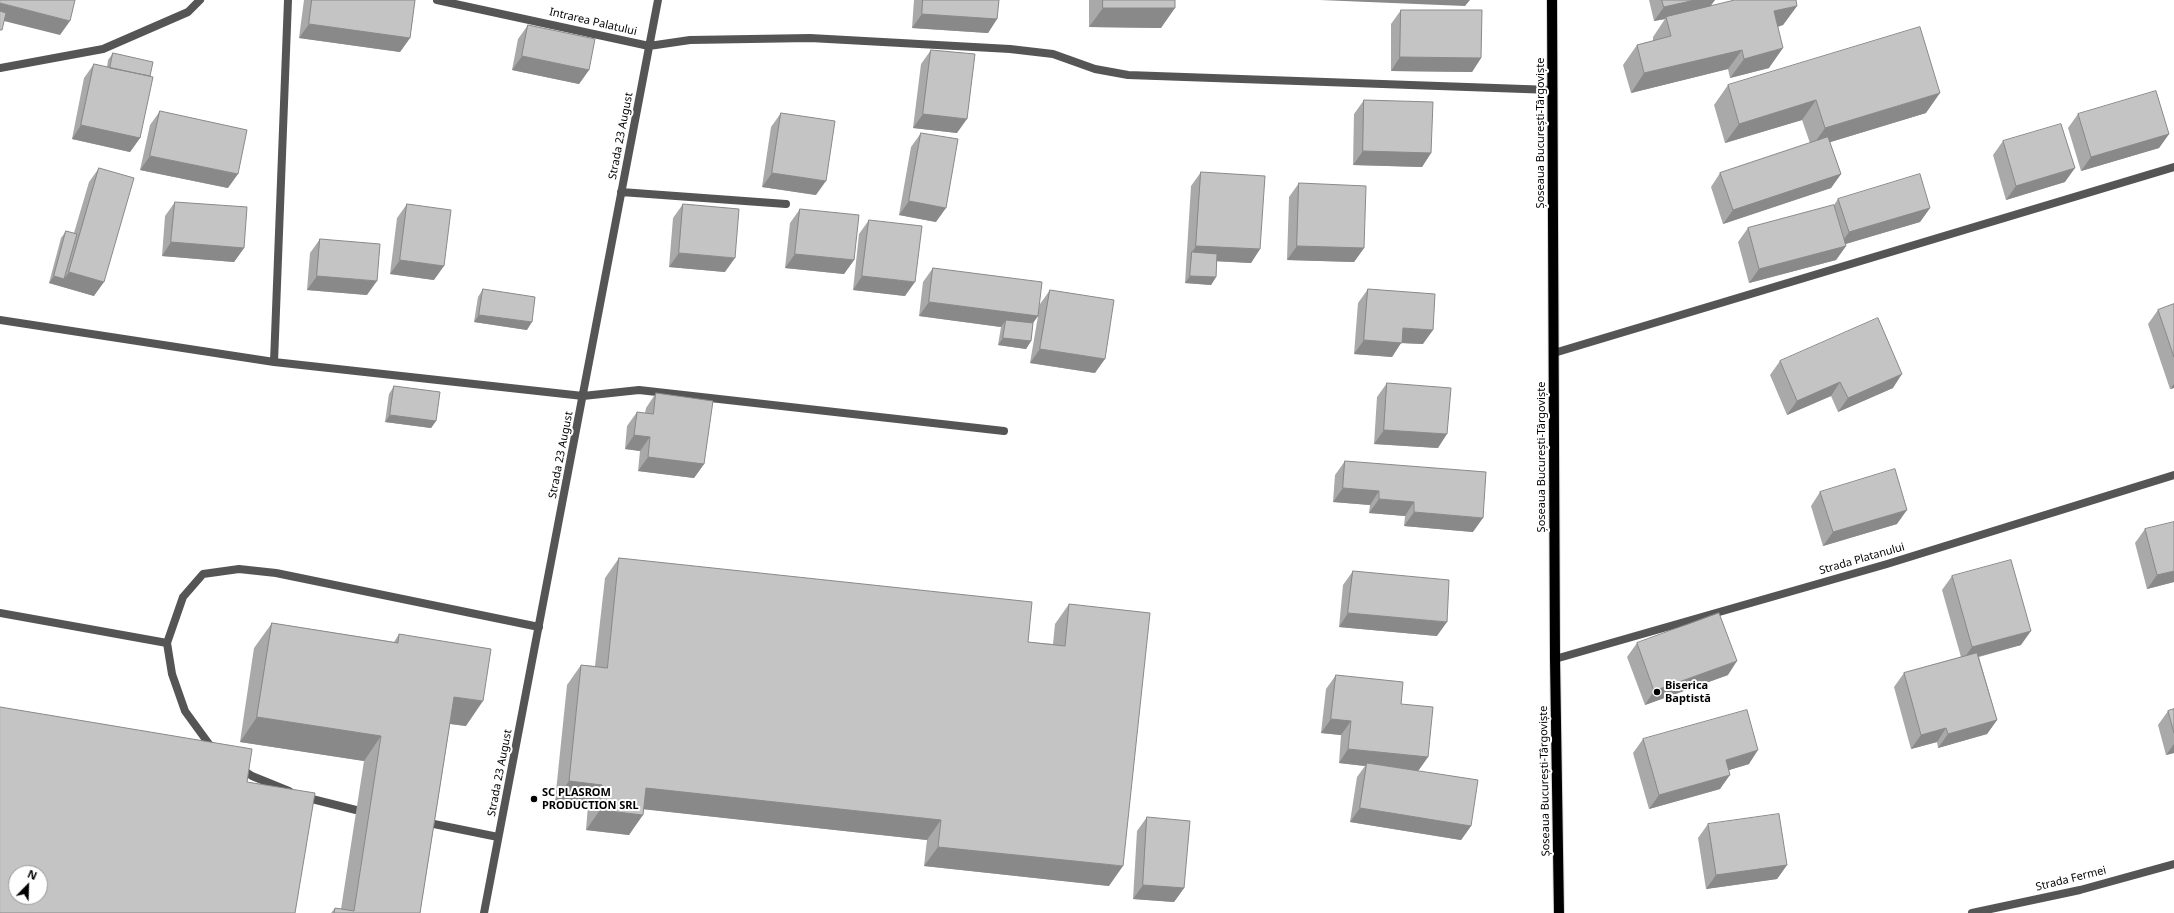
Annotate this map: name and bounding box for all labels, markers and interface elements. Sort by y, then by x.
street label: Intrarea Palatului [548,5,638,39]
street label: Șoseaua București-Târgoviște [1534,58,1548,208]
street label: Strada 23 August [606,91,636,181]
street label: Șoseaua București-Târgoviște [1535,382,1549,532]
street label: Strada 23 August [546,410,576,500]
street label: Strada Platanului [1818,541,1906,577]
place label: Biserica Baptistă [1665,679,1711,705]
marker: Biserica Baptistă [1652,687,1662,697]
street label: Șoseaua București-Târgoviște [1537,705,1553,857]
street label: Strada 23 August [485,728,515,818]
place label: SC PLASROM PRODUCTION SRL [542,786,639,812]
marker: SC PLASROM PRODUCTION SRL [529,794,539,804]
street label: Strada Fermei [2034,864,2108,894]
north arrow [8,865,48,905]
text: N [25,866,40,883]

